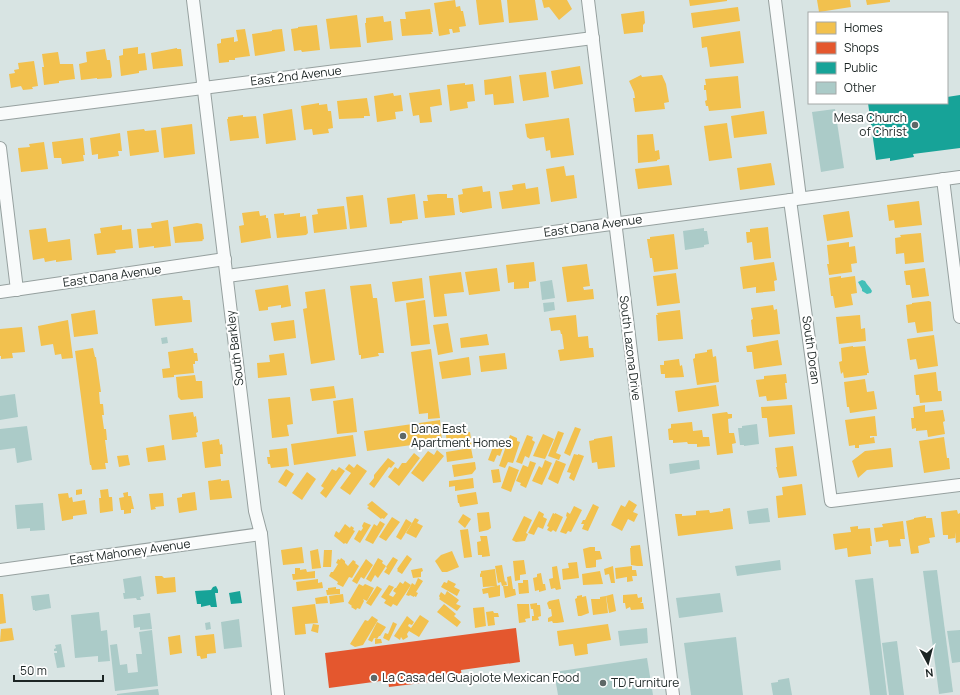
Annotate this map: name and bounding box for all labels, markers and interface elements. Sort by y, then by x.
legend [808,12,948,104]
text: Homes [844,19,883,36]
text: Shops [844,39,879,56]
text: Public [844,59,878,76]
street label: East 2nd Avenue [249,61,342,90]
text: Other [844,79,877,96]
place label: Mesa Church of Christ [834,109,907,140]
marker: Mesa Church of Christ [910,120,920,130]
street label: East Dana Avenue [543,210,643,241]
street label: East Dana Avenue [62,260,162,291]
street label: South Lazona Drive [616,294,645,402]
street label: South Barkley [221,309,248,387]
street label: South Doran [798,315,825,385]
place label: Dana East Apartment Homes [411,420,512,451]
marker: Dana East Apartment Homes [398,431,408,441]
street label: East Mahoney Avenue [68,535,191,568]
north arrow [908,643,948,683]
scale bar [14,657,103,683]
text: 50 m [20,662,47,679]
text: N [924,665,934,681]
place label: La Casa del Guajolote Mexican Food [382,669,579,686]
marker: La Casa del Guajolote Mexican Food [369,673,379,683]
place label: TD Furniture [611,674,679,691]
marker: TD Furniture [598,678,608,688]

